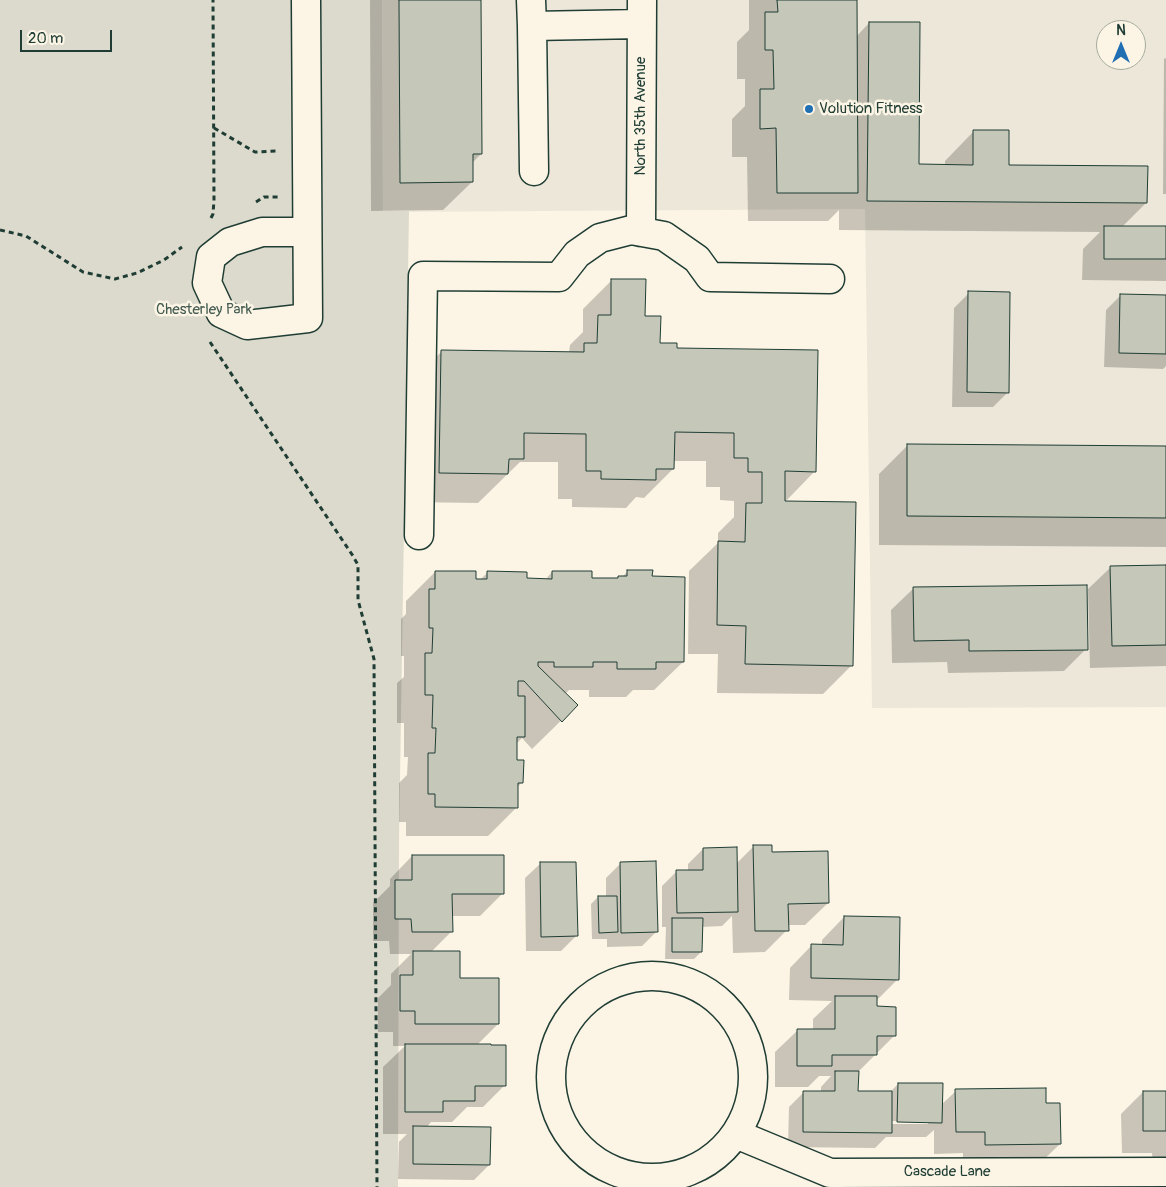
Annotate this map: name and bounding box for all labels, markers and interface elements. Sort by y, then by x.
scale bar [22,20,115,52]
north arrow [1096,20,1146,70]
text: N [1116,22,1126,39]
text: 20 m [28,29,63,48]
street label: North 35th Avenue [632,57,650,175]
place label: Volution Fitness [819,100,923,118]
marker: Volution Fitness [803,103,815,115]
park label: Chesterley Park [156,301,252,319]
street label: Cascade Lane [904,1163,990,1181]

